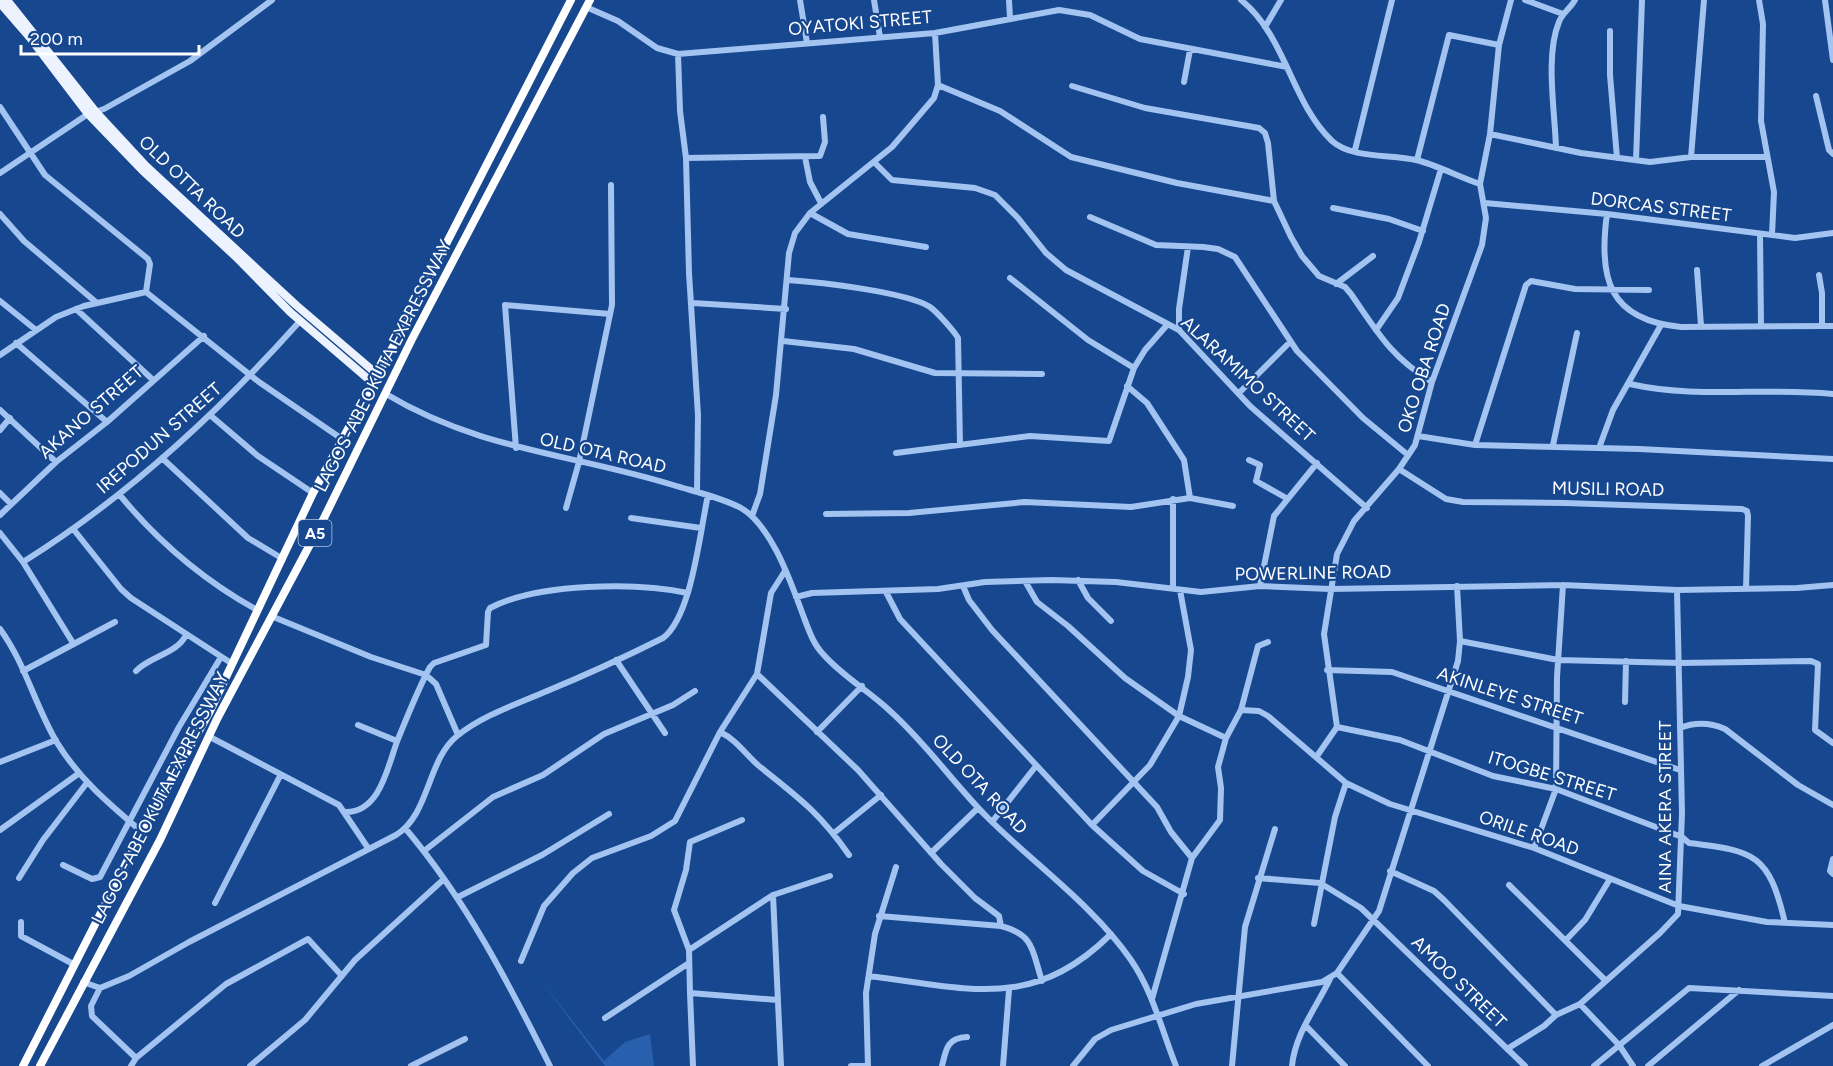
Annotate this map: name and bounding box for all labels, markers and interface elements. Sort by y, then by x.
street label: OYATOKI STREET [787,6,933,40]
scale bar [21,18,200,56]
text: 200 m [30,28,83,50]
street label: OLD OTTA ROAD [134,131,250,243]
street label: DORCAS STREET [1589,187,1733,227]
street label: LAGOS-ABEOKUTA EXPRESSWAY [310,236,456,496]
street label: OKO OBA ROAD [1393,301,1455,435]
street label: ALARAMIMO STREET [1177,311,1319,447]
street label: AKANO STREET [34,361,148,463]
street label: IREPODUN STREET [92,378,226,498]
street label: OLD OTA ROAD [538,428,668,478]
street label: MUSILI ROAD [1552,477,1664,501]
road number: A5 [298,520,332,546]
street label: POWERLINE ROAD [1235,561,1391,585]
street label: AKINLEYE STREET [1435,662,1585,730]
street label: LAGOS-ABEOKUTA EXPRESSWAY [87,668,233,928]
street label: AINA AKERA STREET [1654,720,1676,893]
street label: OLD OTA ROAD [928,729,1032,839]
street label: ITOGBE STREET [1486,746,1618,806]
street label: ORILE ROAD [1476,806,1582,860]
street label: AMOO STREET [1407,931,1511,1033]

